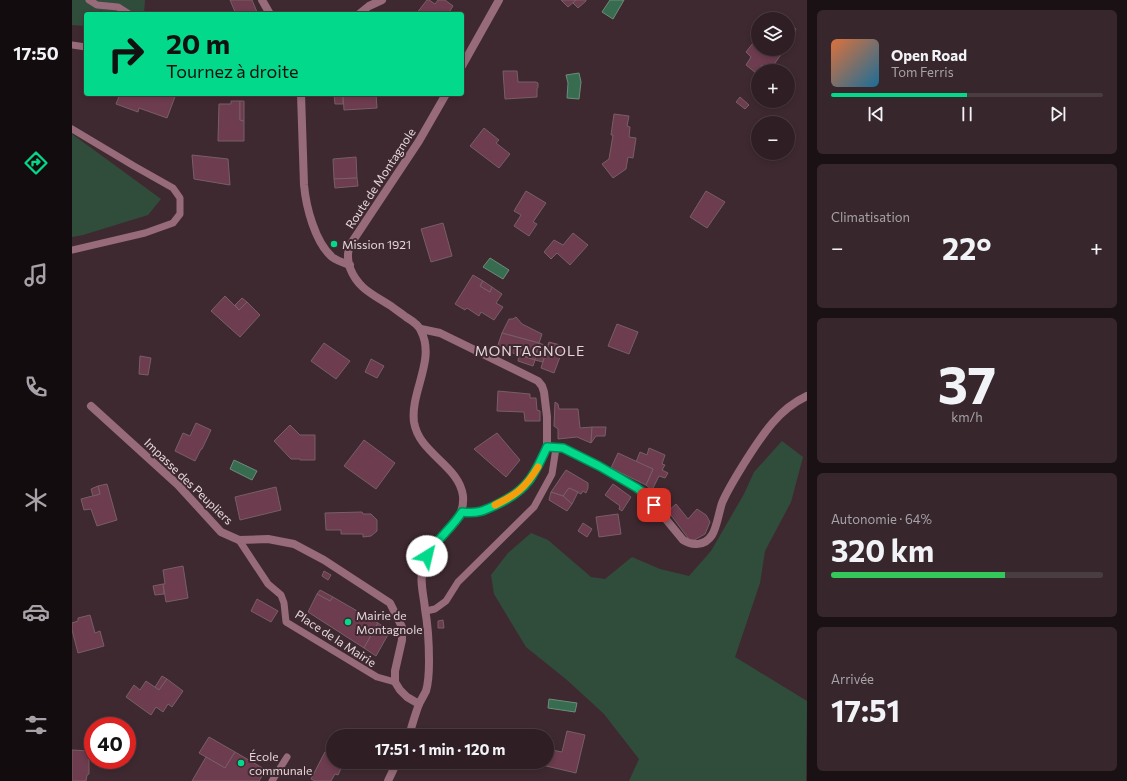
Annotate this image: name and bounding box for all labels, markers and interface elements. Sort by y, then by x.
map controls [751,12,795,160]
button: layers [751,12,795,56]
text: 20 m [166,26,230,60]
icon: right [100,28,152,80]
text: 17:50 [13,42,59,64]
text: Open Road [891,46,967,64]
text: Tournez à droite [166,60,299,82]
button: + [751,64,795,108]
text: Tom Ferris [891,64,954,80]
icon: previous [865,103,887,125]
icon: pause [956,103,978,125]
icon: next [1047,103,1069,125]
button: − [751,116,795,160]
street label: Route de Montagnole [342,125,418,231]
icon: directions [22,149,50,177]
text: Climatisation [831,209,910,225]
text: 22° [942,229,992,266]
text: − [831,234,844,261]
text: + [1090,234,1103,261]
place label: Mission 1921 [342,237,411,251]
marker: Mission 1921 [329,239,339,249]
icon: music [22,261,50,289]
district label: MONTAGNOLE [475,342,585,359]
text: 37 [938,351,996,415]
icon: phone [22,373,50,401]
text: km/h [951,409,983,425]
street label: Impasse des Peupliers [142,435,236,527]
icon: climate [22,486,50,514]
pin [637,488,671,522]
icon: arrive [643,494,665,516]
text: Autonomie · 64% [831,511,932,527]
text: 320 km [831,531,934,568]
position arrow [406,535,448,577]
icon: car [22,598,50,626]
street label: Place de la Mairie [293,607,379,669]
place label: Mairie de Montagnole [356,608,423,636]
marker: Mairie de Montagnole [343,617,353,627]
text: Arrivée [831,671,874,687]
text: 17:51 [831,691,900,728]
icon: filters [22,711,50,739]
speed limit sign: 40 [84,717,136,769]
text: 17:51 · 1 min · 120 m [375,740,505,758]
place label: École communale [249,749,312,777]
marker: École communale [236,758,246,768]

